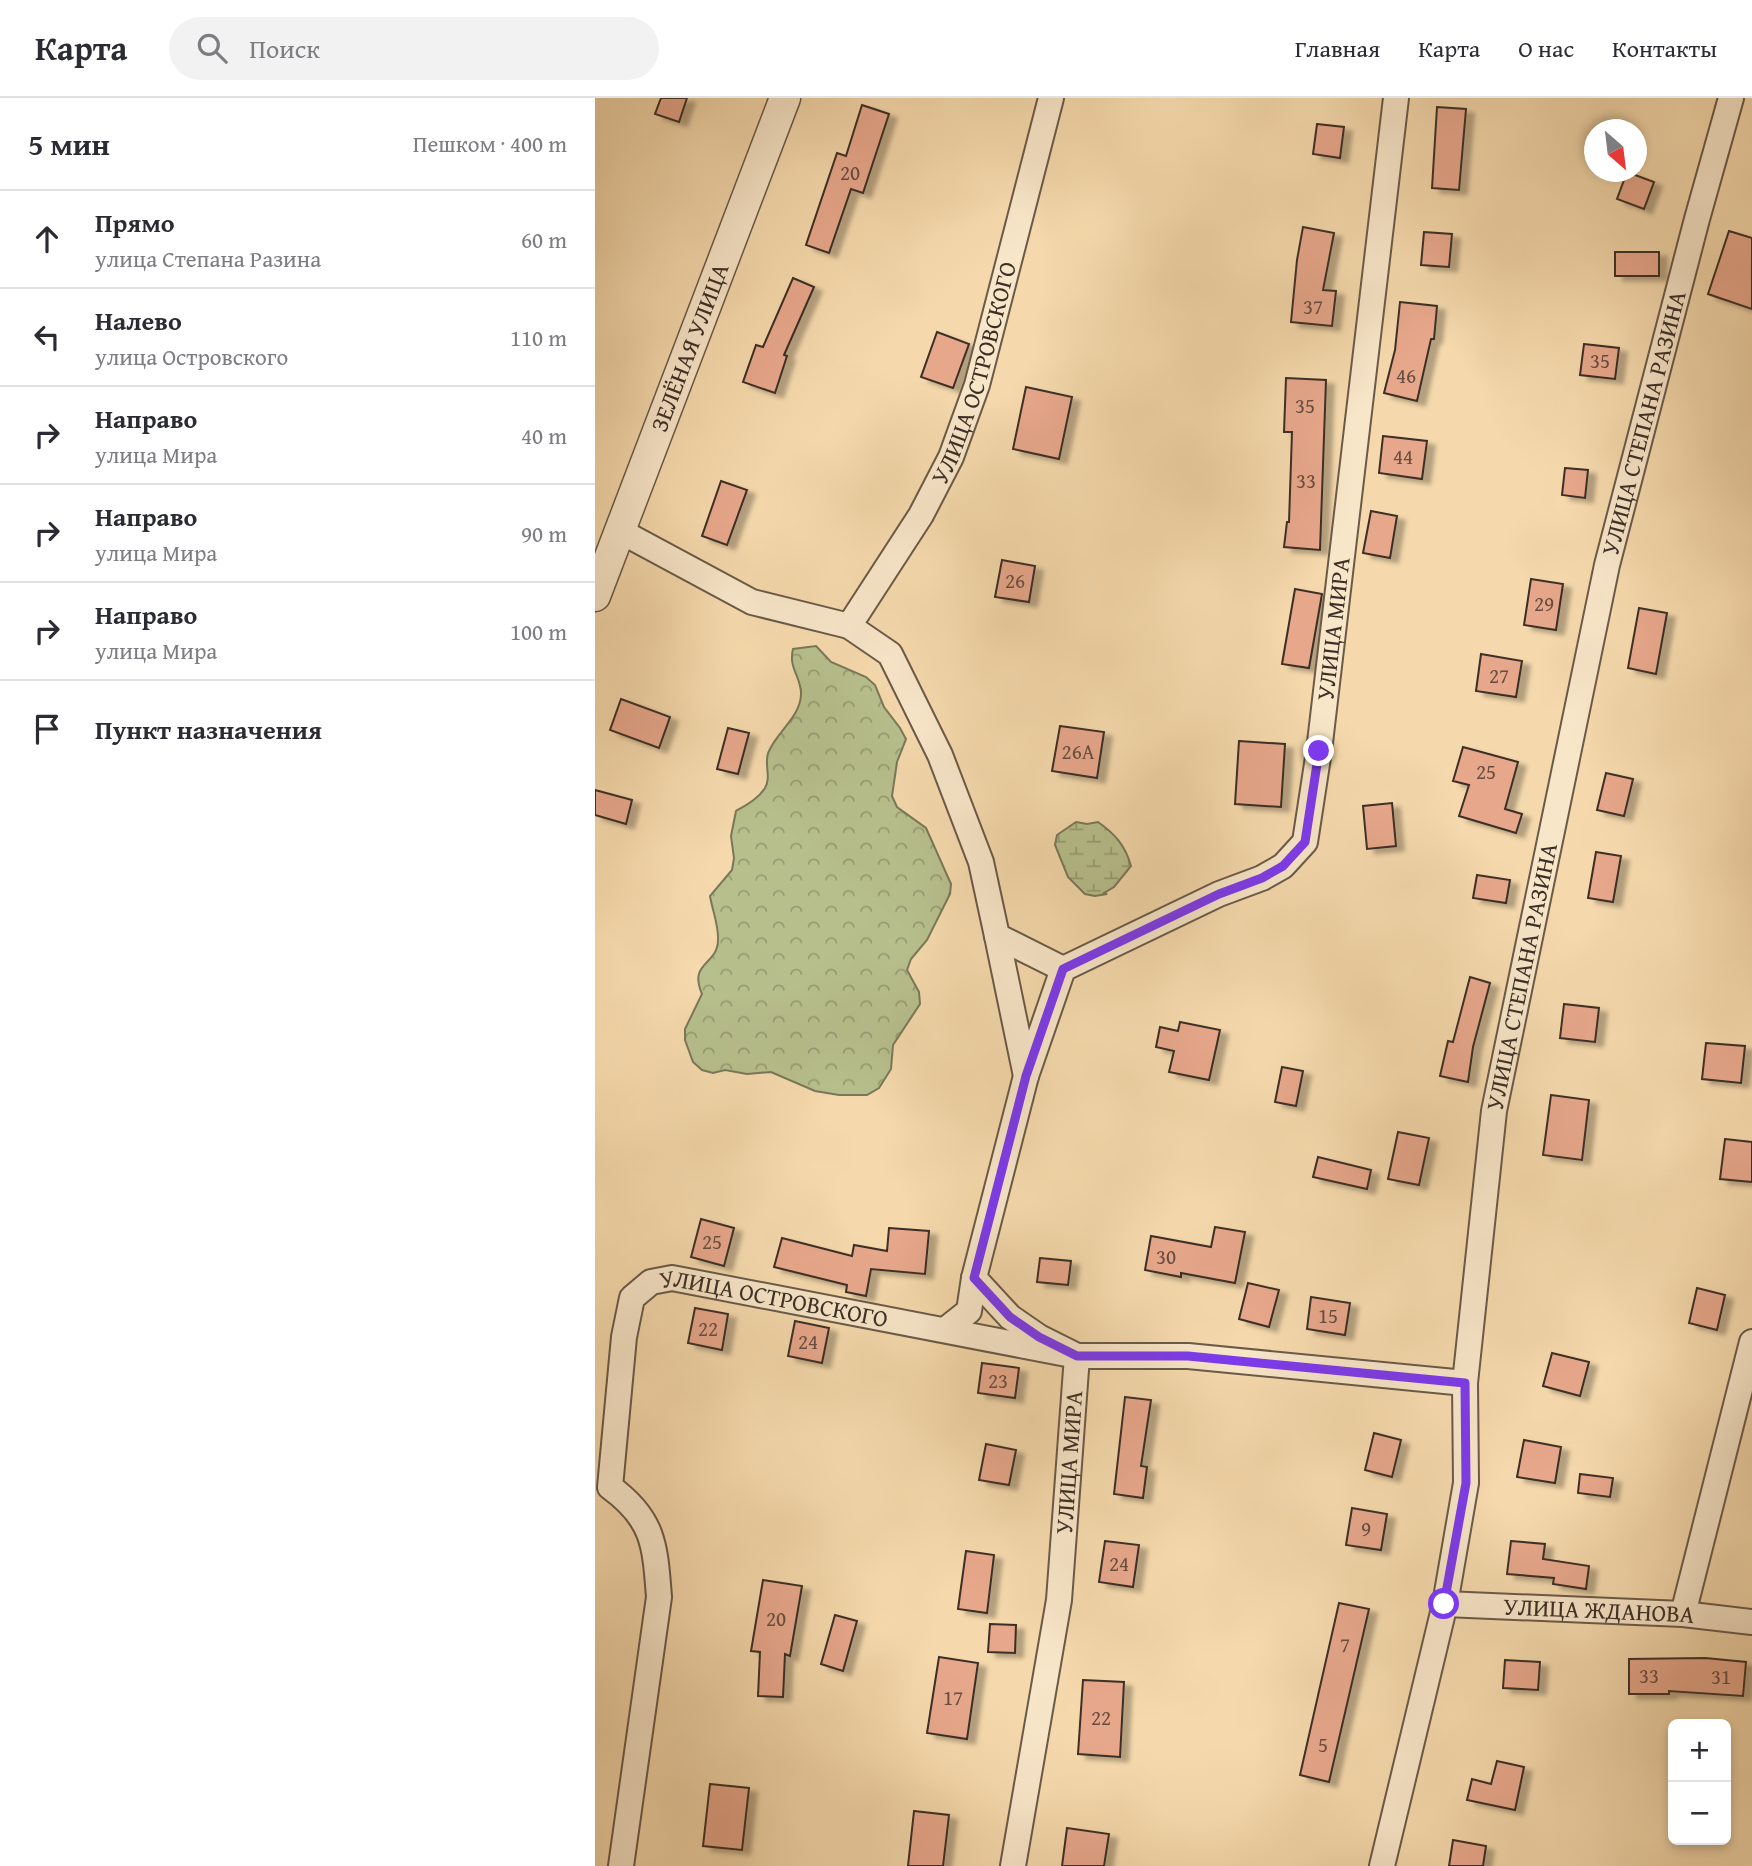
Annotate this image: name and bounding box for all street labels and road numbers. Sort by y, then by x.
street label: ЗЕЛЁНАЯ УЛИЦА [641,258,738,437]
street label: УЛИЦА ОСТРОВСКОГО [922,258,1025,490]
street label: УЛИЦА СТЕПАНА РАЗИНА [1592,286,1695,559]
street label: УЛИЦА МИРА [1307,555,1359,702]
street label: УЛИЦА СТЕПАНА РАЗИНА [1477,839,1566,1113]
street label: УЛИЦА ОСТРОВСКОГО [656,1260,891,1336]
street label: УЛИЦА МИРА [1046,1389,1091,1535]
street label: УЛИЦА ЖДАНОВА [1503,1588,1697,1632]

